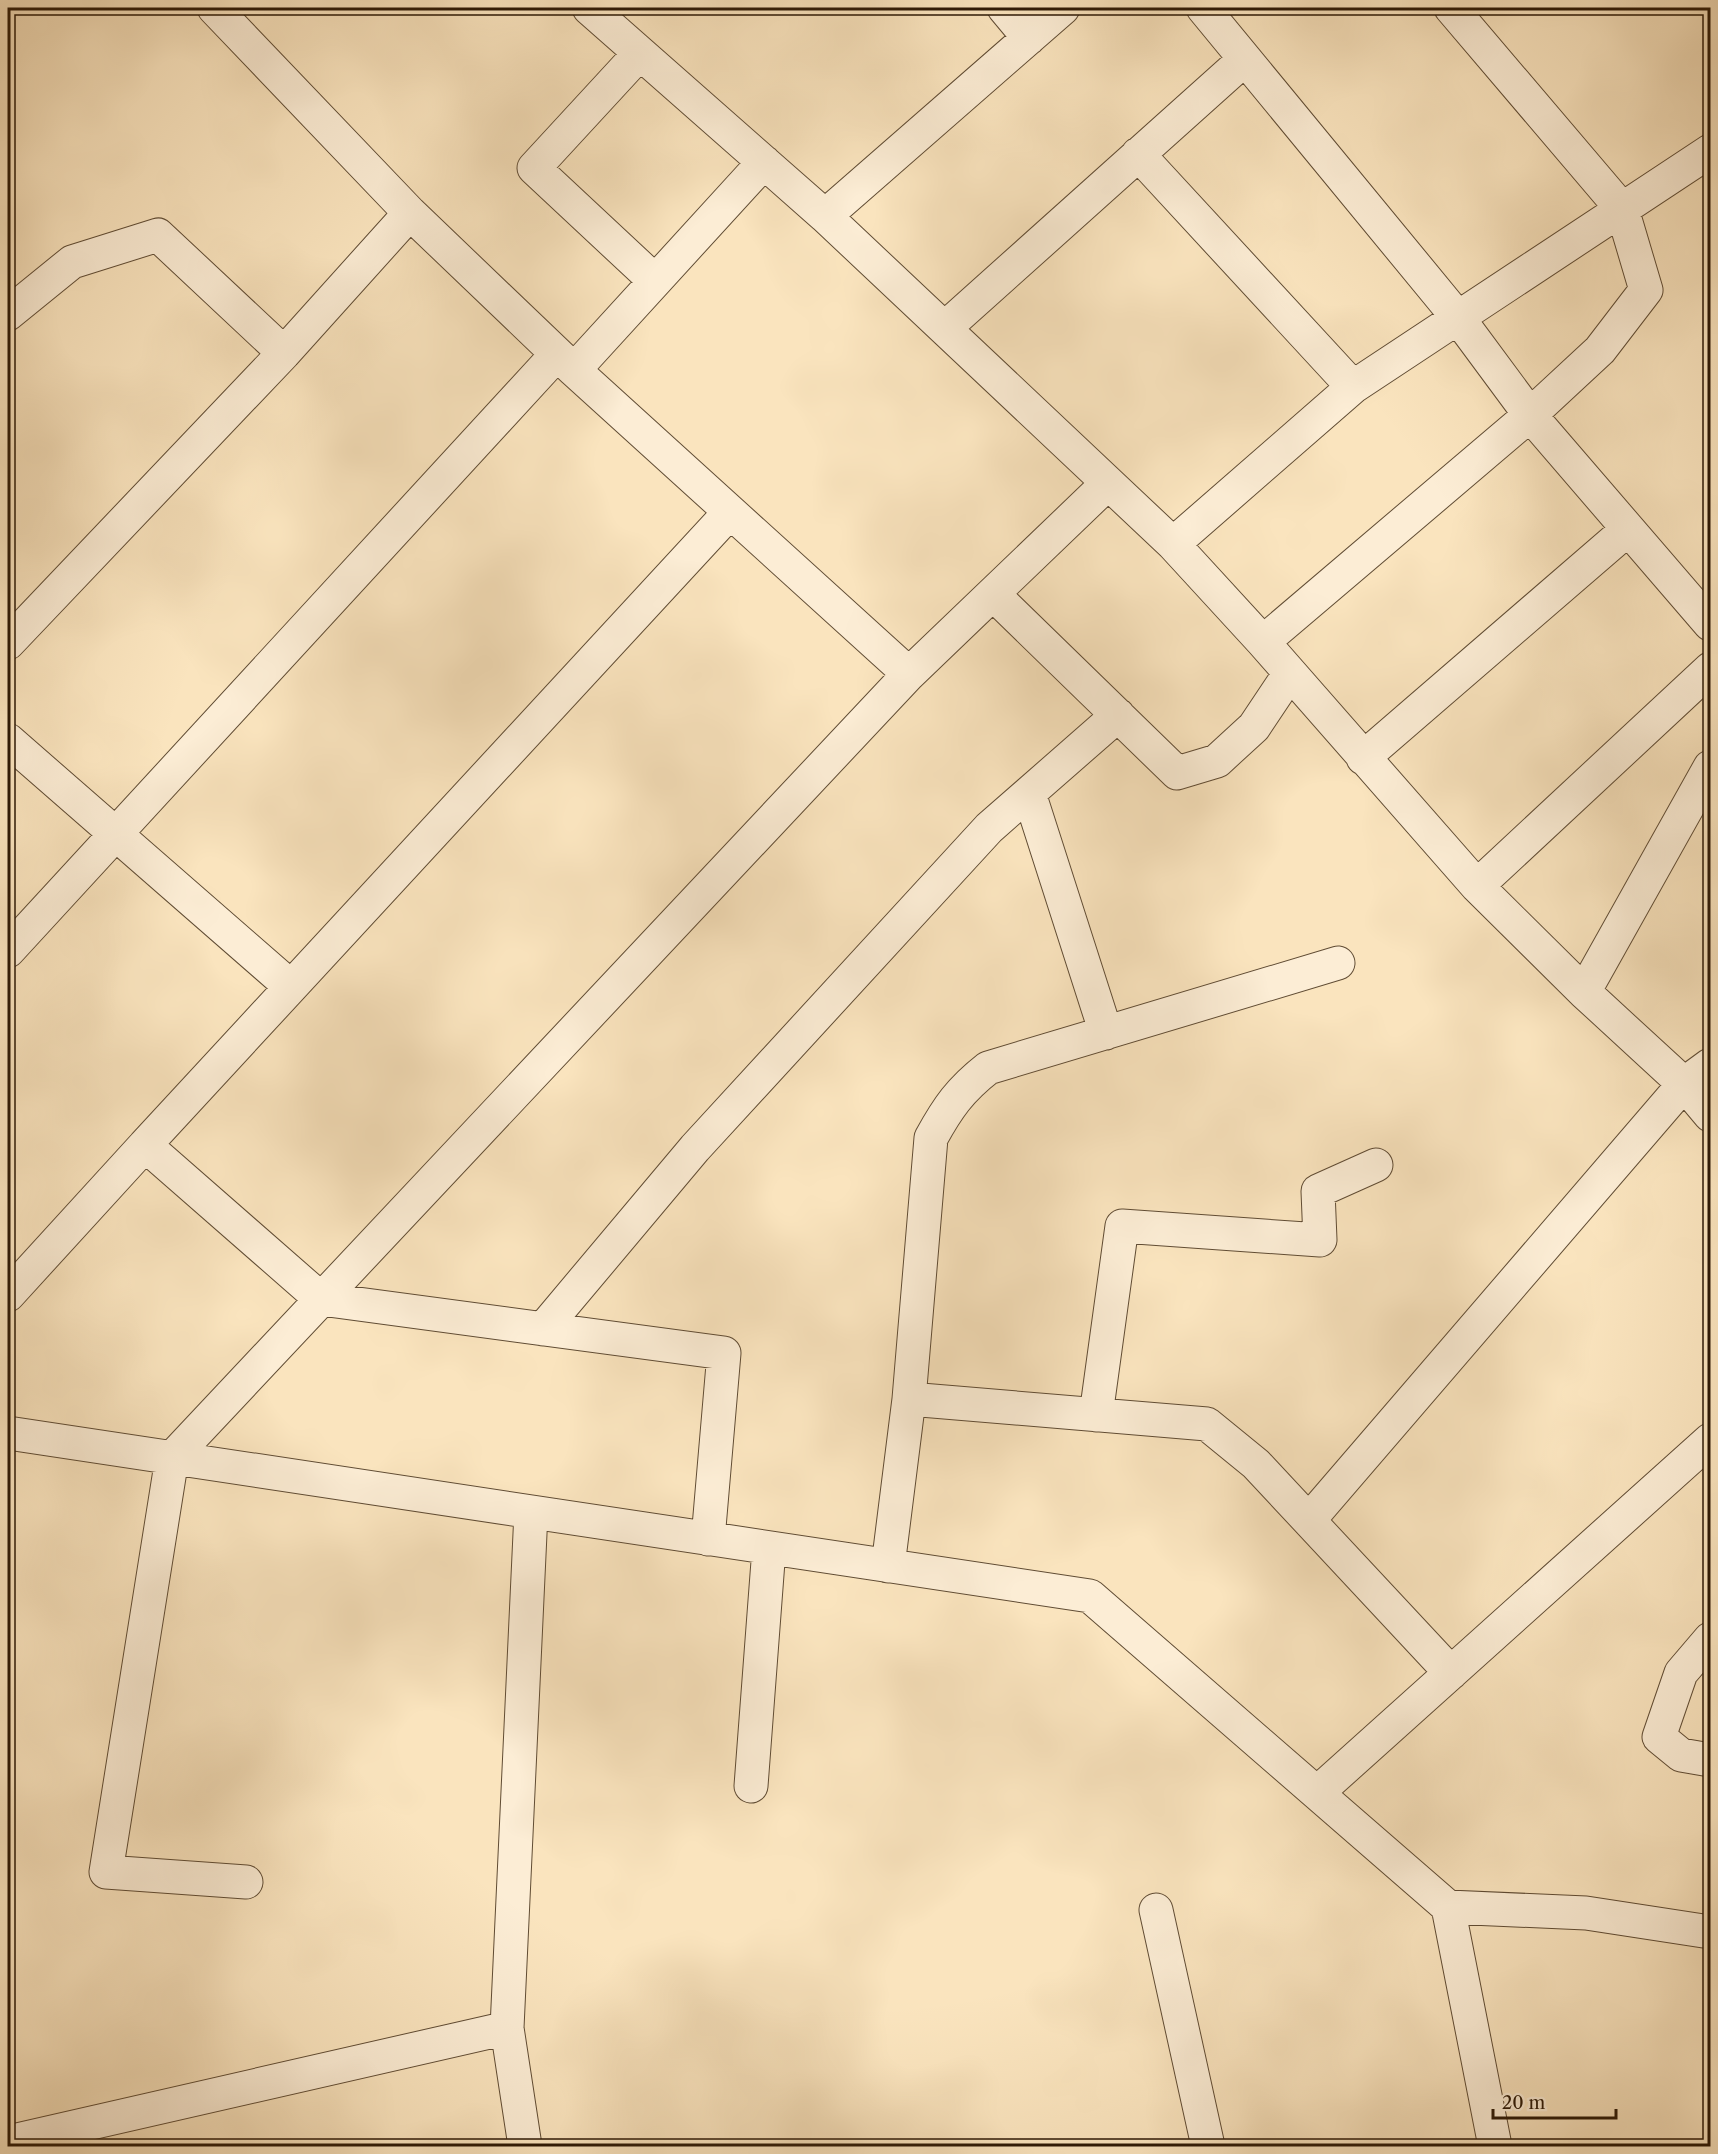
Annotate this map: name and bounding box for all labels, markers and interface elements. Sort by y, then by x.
scale bar [1493,2082,1616,2120]
text: 20 m [1502,2092,1546,2114]

